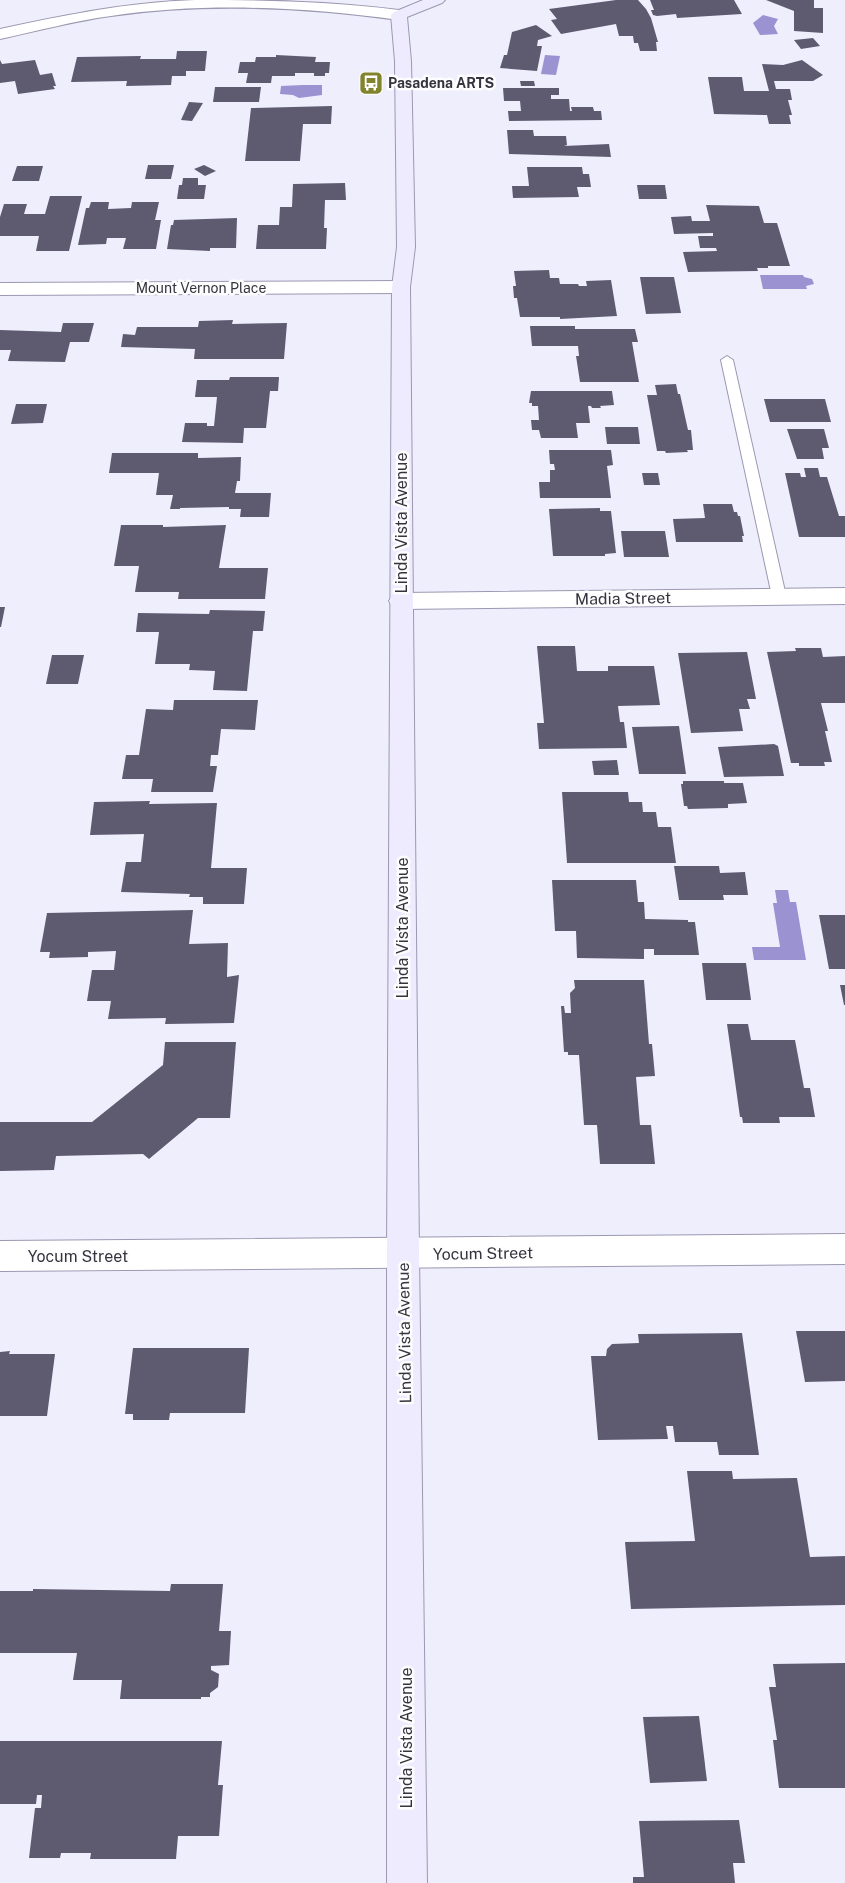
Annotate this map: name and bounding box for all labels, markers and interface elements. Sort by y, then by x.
bus stop icon: Pasadena ARTS [358,70,384,96]
place label: Pasadena ARTS [388,75,494,91]
street label: Mount Vernon Place [136,280,266,296]
street label: Linda Vista Avenue [392,453,411,593]
street label: Madia Street [575,588,671,609]
street label: Linda Vista Avenue [393,858,412,998]
street label: Yocum Street [433,1243,533,1264]
street label: Yocum Street [28,1247,128,1266]
street label: Linda Vista Avenue [394,1262,415,1404]
street label: Linda Vista Avenue [397,1668,416,1808]

